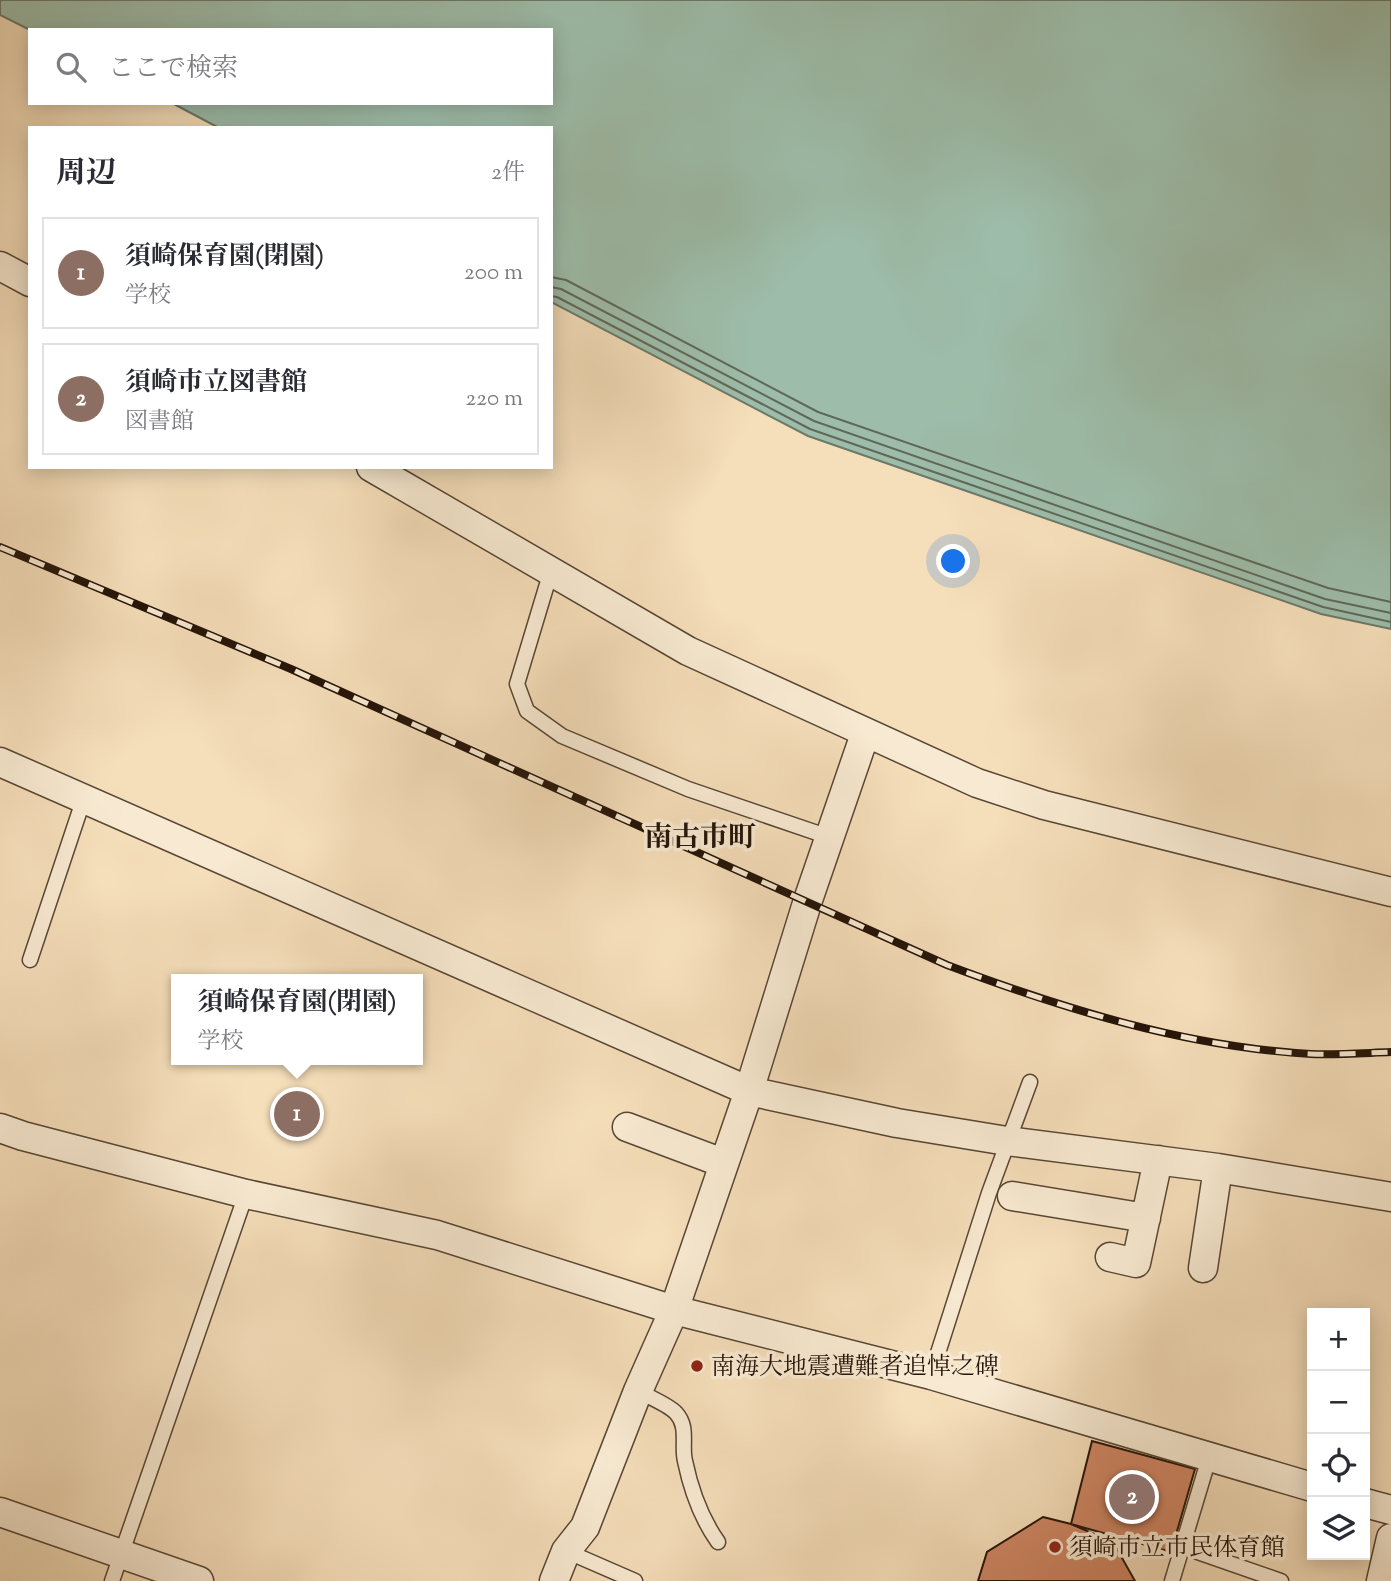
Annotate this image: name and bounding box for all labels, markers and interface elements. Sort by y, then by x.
search box [28,28,553,105]
icon: search [52,48,90,86]
text: ここで検索 [108,51,238,88]
text: 周辺 [56,153,116,196]
text: 2件 [491,157,525,190]
text: 須崎保育園(閉園) [125,239,324,276]
text: 1 [77,257,85,290]
text: 200 m [464,257,523,290]
text: 学校 [125,280,171,313]
text: 須崎市立図書館 [125,365,307,402]
text: 2 [76,383,86,416]
text: 220 m [465,383,523,416]
text: 図書館 [125,406,194,439]
your location [936,544,970,578]
district label: 南古市町 [644,819,756,859]
popup [171,974,423,1065]
text: 須崎保育園(閉園) [198,985,396,1022]
text: 学校 [198,1026,244,1059]
pin: 1 [274,1088,320,1140]
map controls [1307,1308,1370,1560]
button: + [1307,1308,1370,1371]
place label: 南海大地震遭難者追悼之碑 [711,1351,999,1385]
marker: 南海大地震遭難者追悼之碑 [689,1358,705,1374]
button: − [1307,1371,1370,1434]
button: locate [1307,1434,1370,1497]
pin: 2 [1109,1471,1155,1523]
button: layers [1307,1497,1370,1560]
place label: 須崎市立市民体育館 [1069,1532,1285,1566]
marker: 須崎市立市民体育館 [1047,1539,1063,1555]

